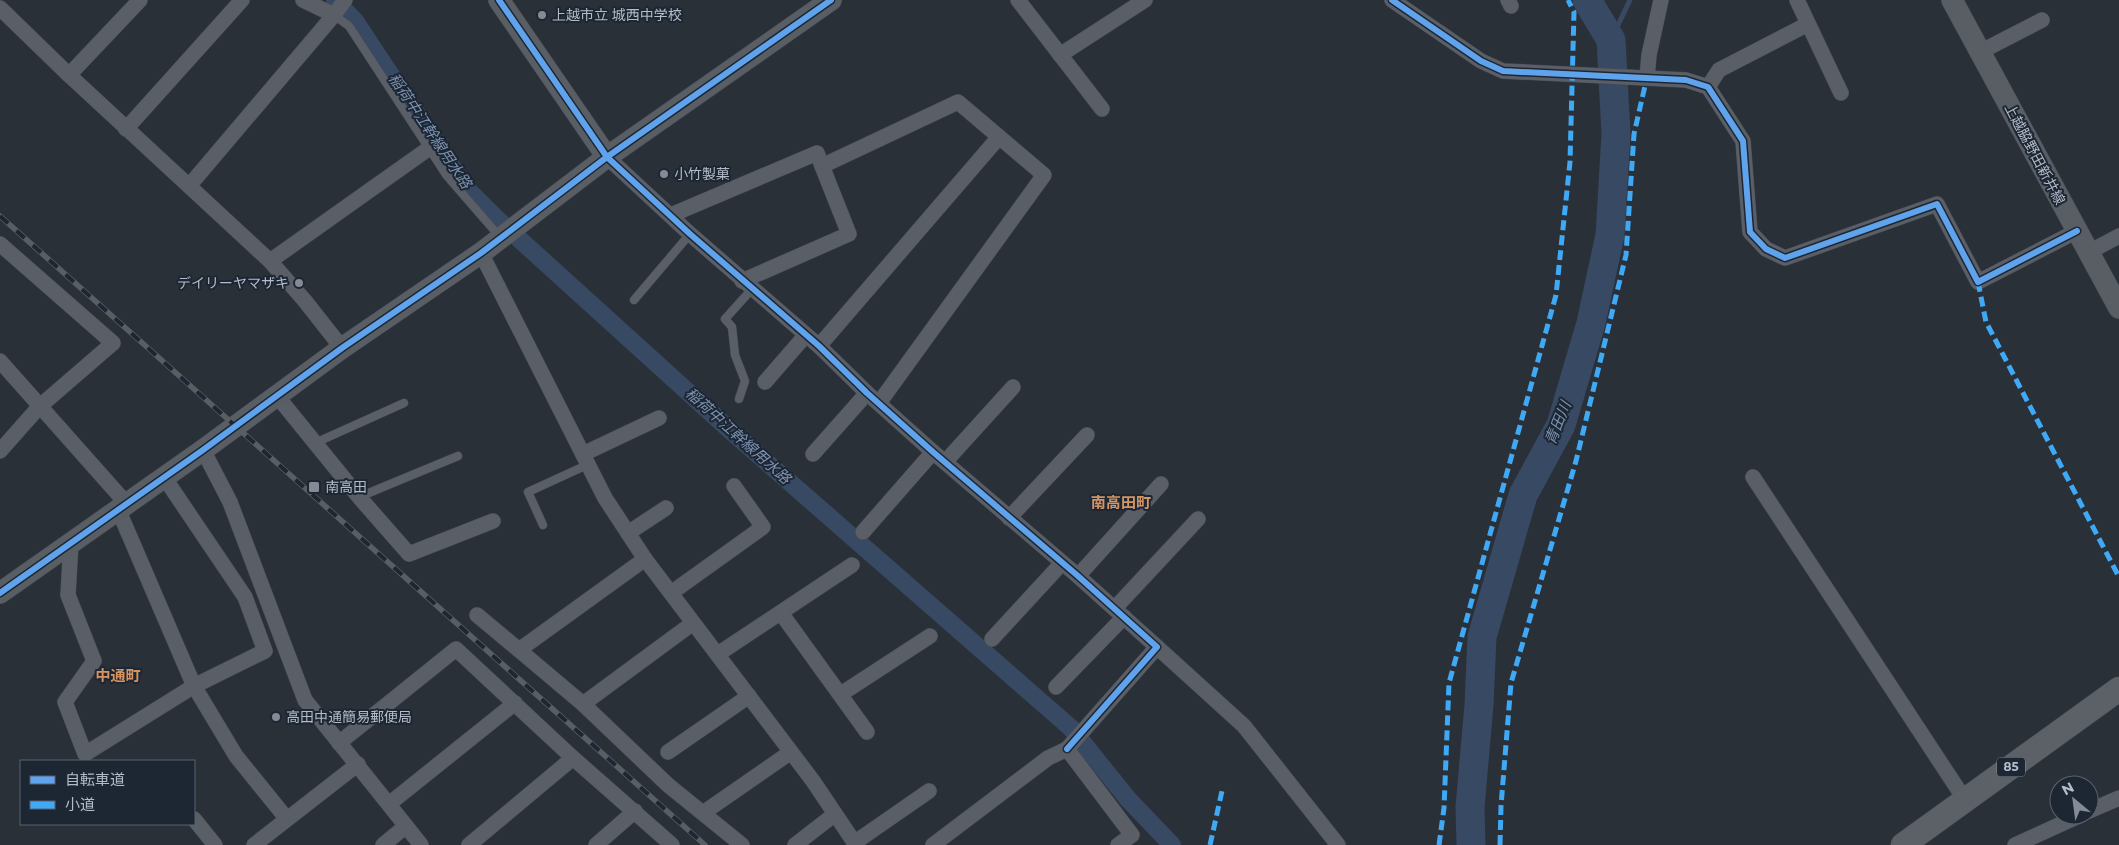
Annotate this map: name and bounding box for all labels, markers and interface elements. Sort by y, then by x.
place label: 上越市立 城西中学校 [552,6,682,24]
marker: 上越市立 城西中学校 [536,9,548,21]
water label: 稲荷中江幹線用水路 [385,69,477,194]
street label: 上越脇野田新井線 [2001,100,2069,208]
place label: 小竹製菓 [674,165,730,183]
marker: 小竹製菓 [658,168,670,180]
place label: デイリーヤマザキ [177,274,289,292]
marker: デイリーヤマザキ [293,277,305,289]
water label: 稲荷中江幹線用水路 [682,383,796,489]
water label: 青田川 [1540,397,1576,447]
place label: 南高田 [325,478,367,496]
marker: 南高田 [307,480,321,494]
district label: 南高田町 [1091,493,1151,512]
district label: 中通町 [95,666,141,685]
place label: 高田中通簡易郵便局 [286,708,412,726]
marker: 高田中通簡易郵便局 [270,711,282,723]
road number: 85 [1997,758,2025,776]
legend [20,760,195,825]
text: 自転車道 [65,770,125,789]
north arrow [2049,775,2099,825]
text: N [2058,778,2077,799]
text: 小道 [65,795,95,814]

